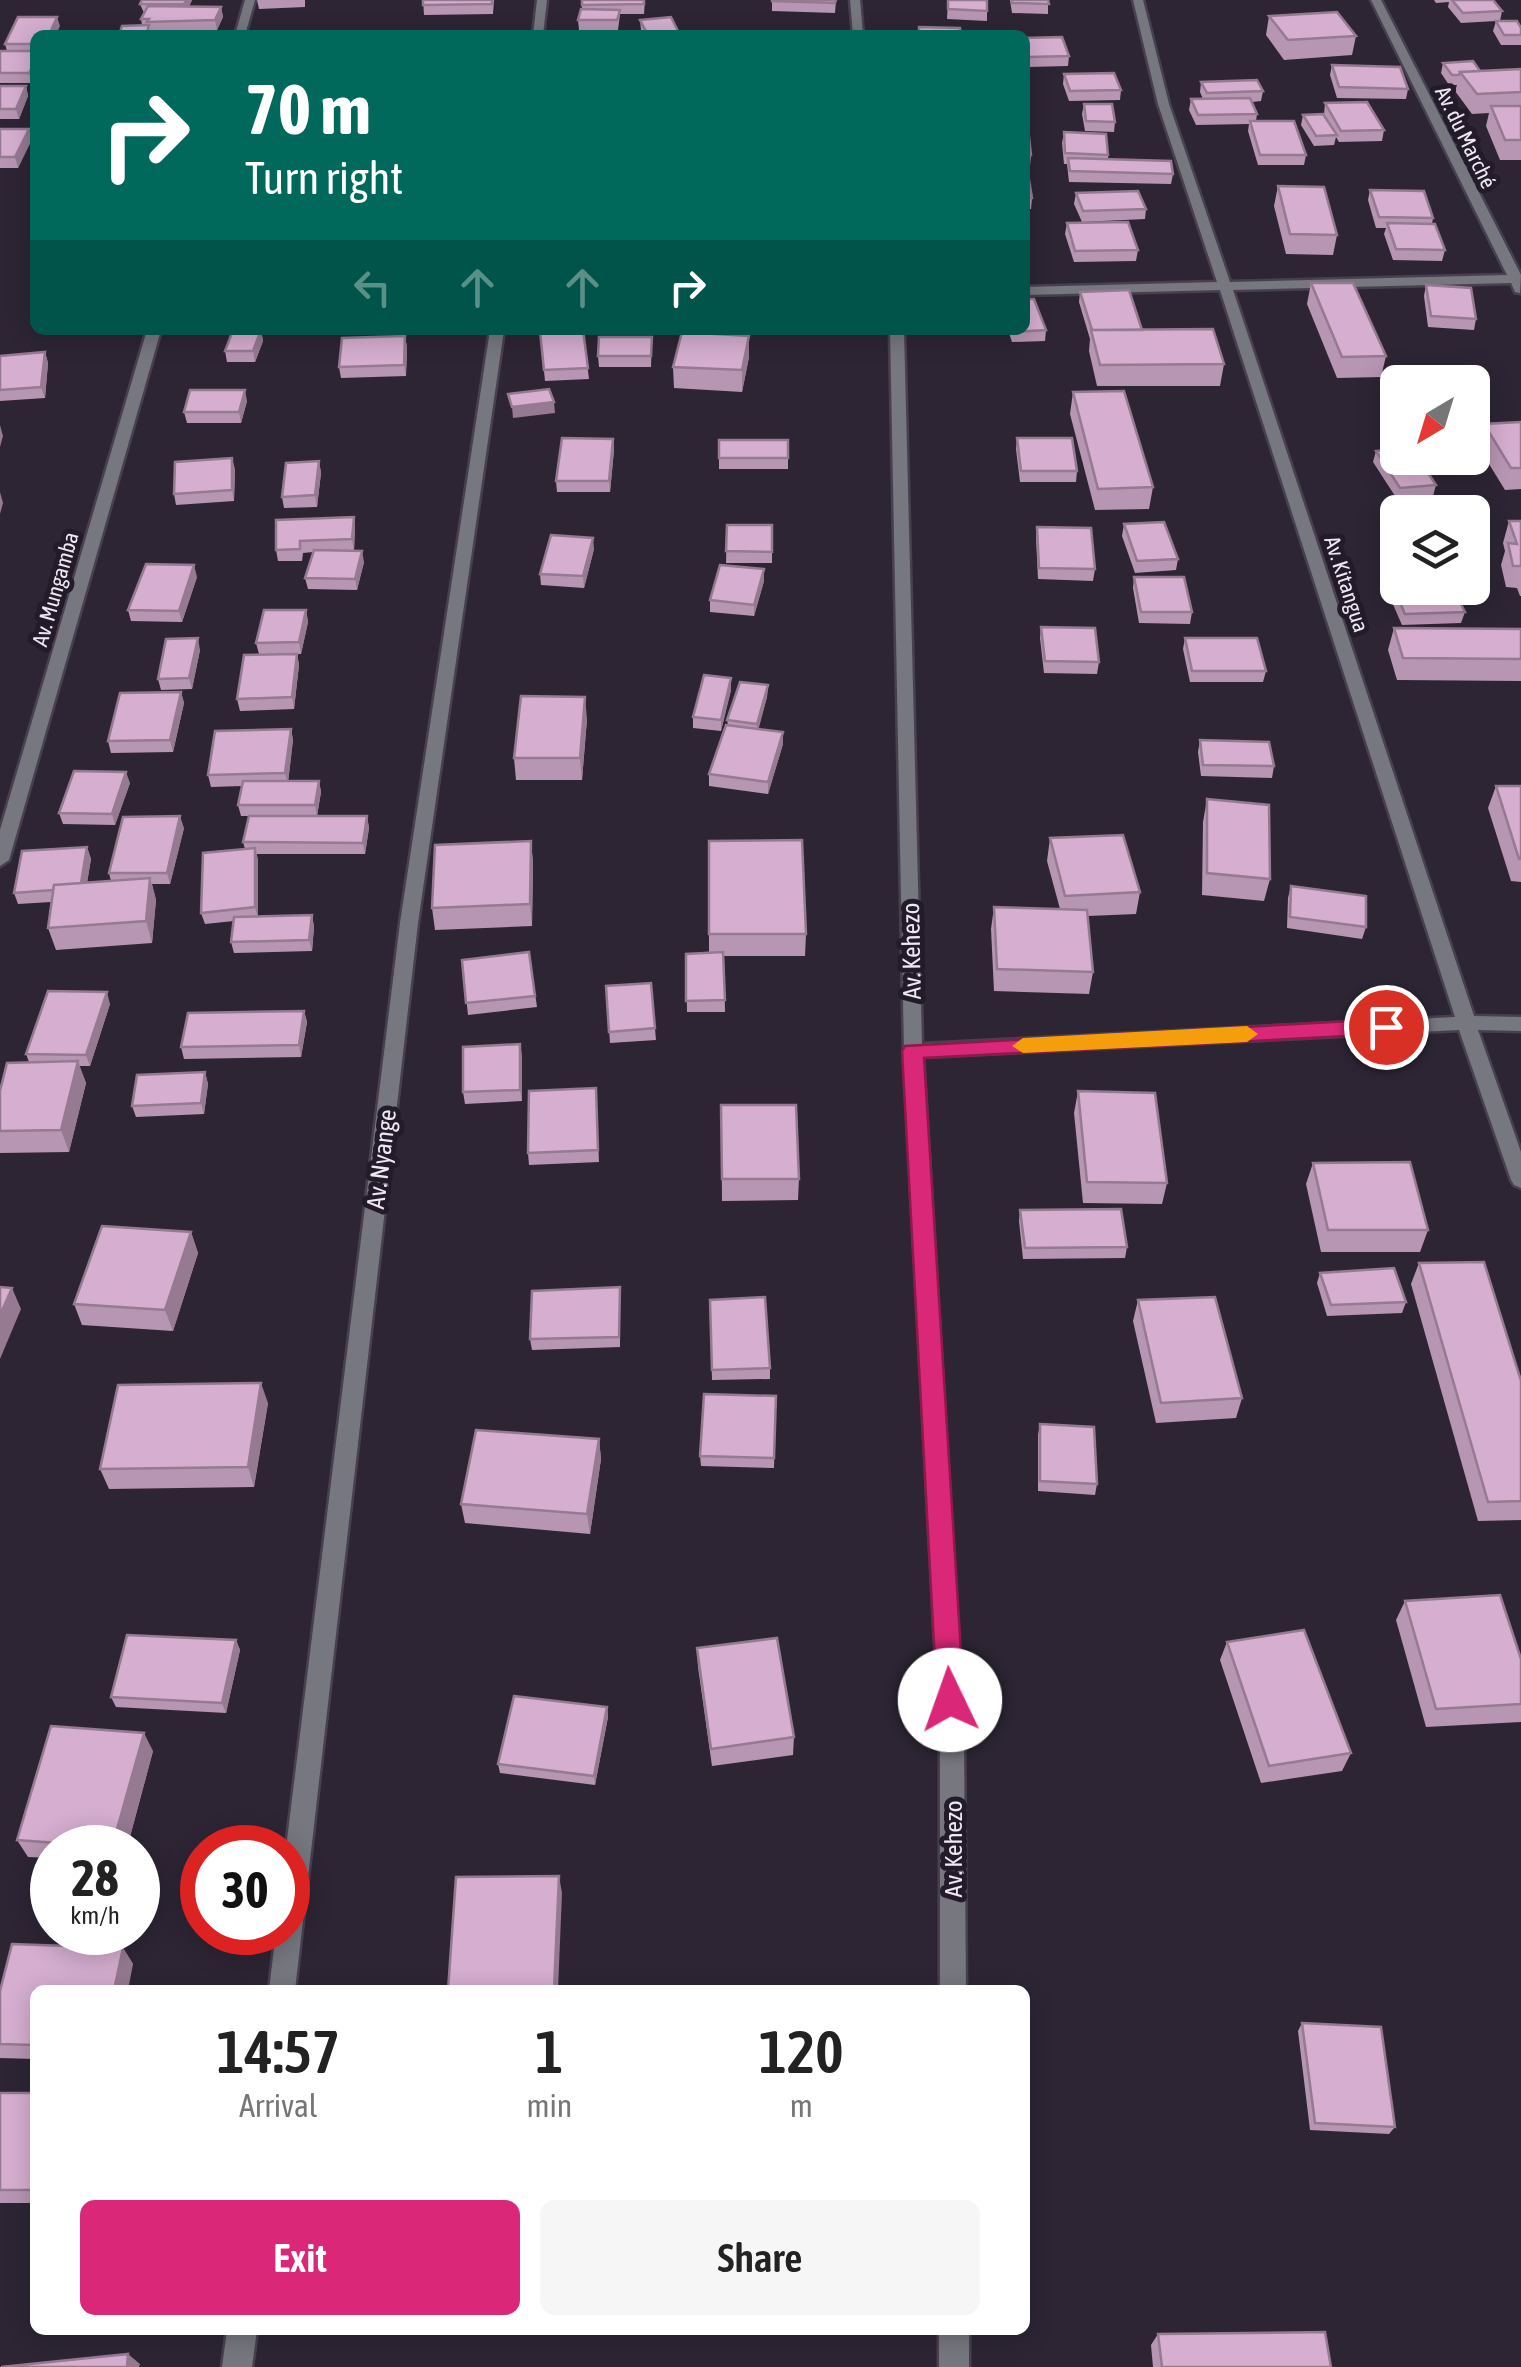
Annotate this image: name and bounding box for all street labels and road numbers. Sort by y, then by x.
street label: Av. du Marché [1430,82,1502,192]
street label: Av. Mungamba [26,529,84,649]
street label: Av. Kitangua [1319,533,1375,635]
street label: Av. Kehezo [896,902,926,1000]
street label: Av. Nyange [361,1108,401,1210]
street label: Av. Kehezo [939,1801,967,1897]

